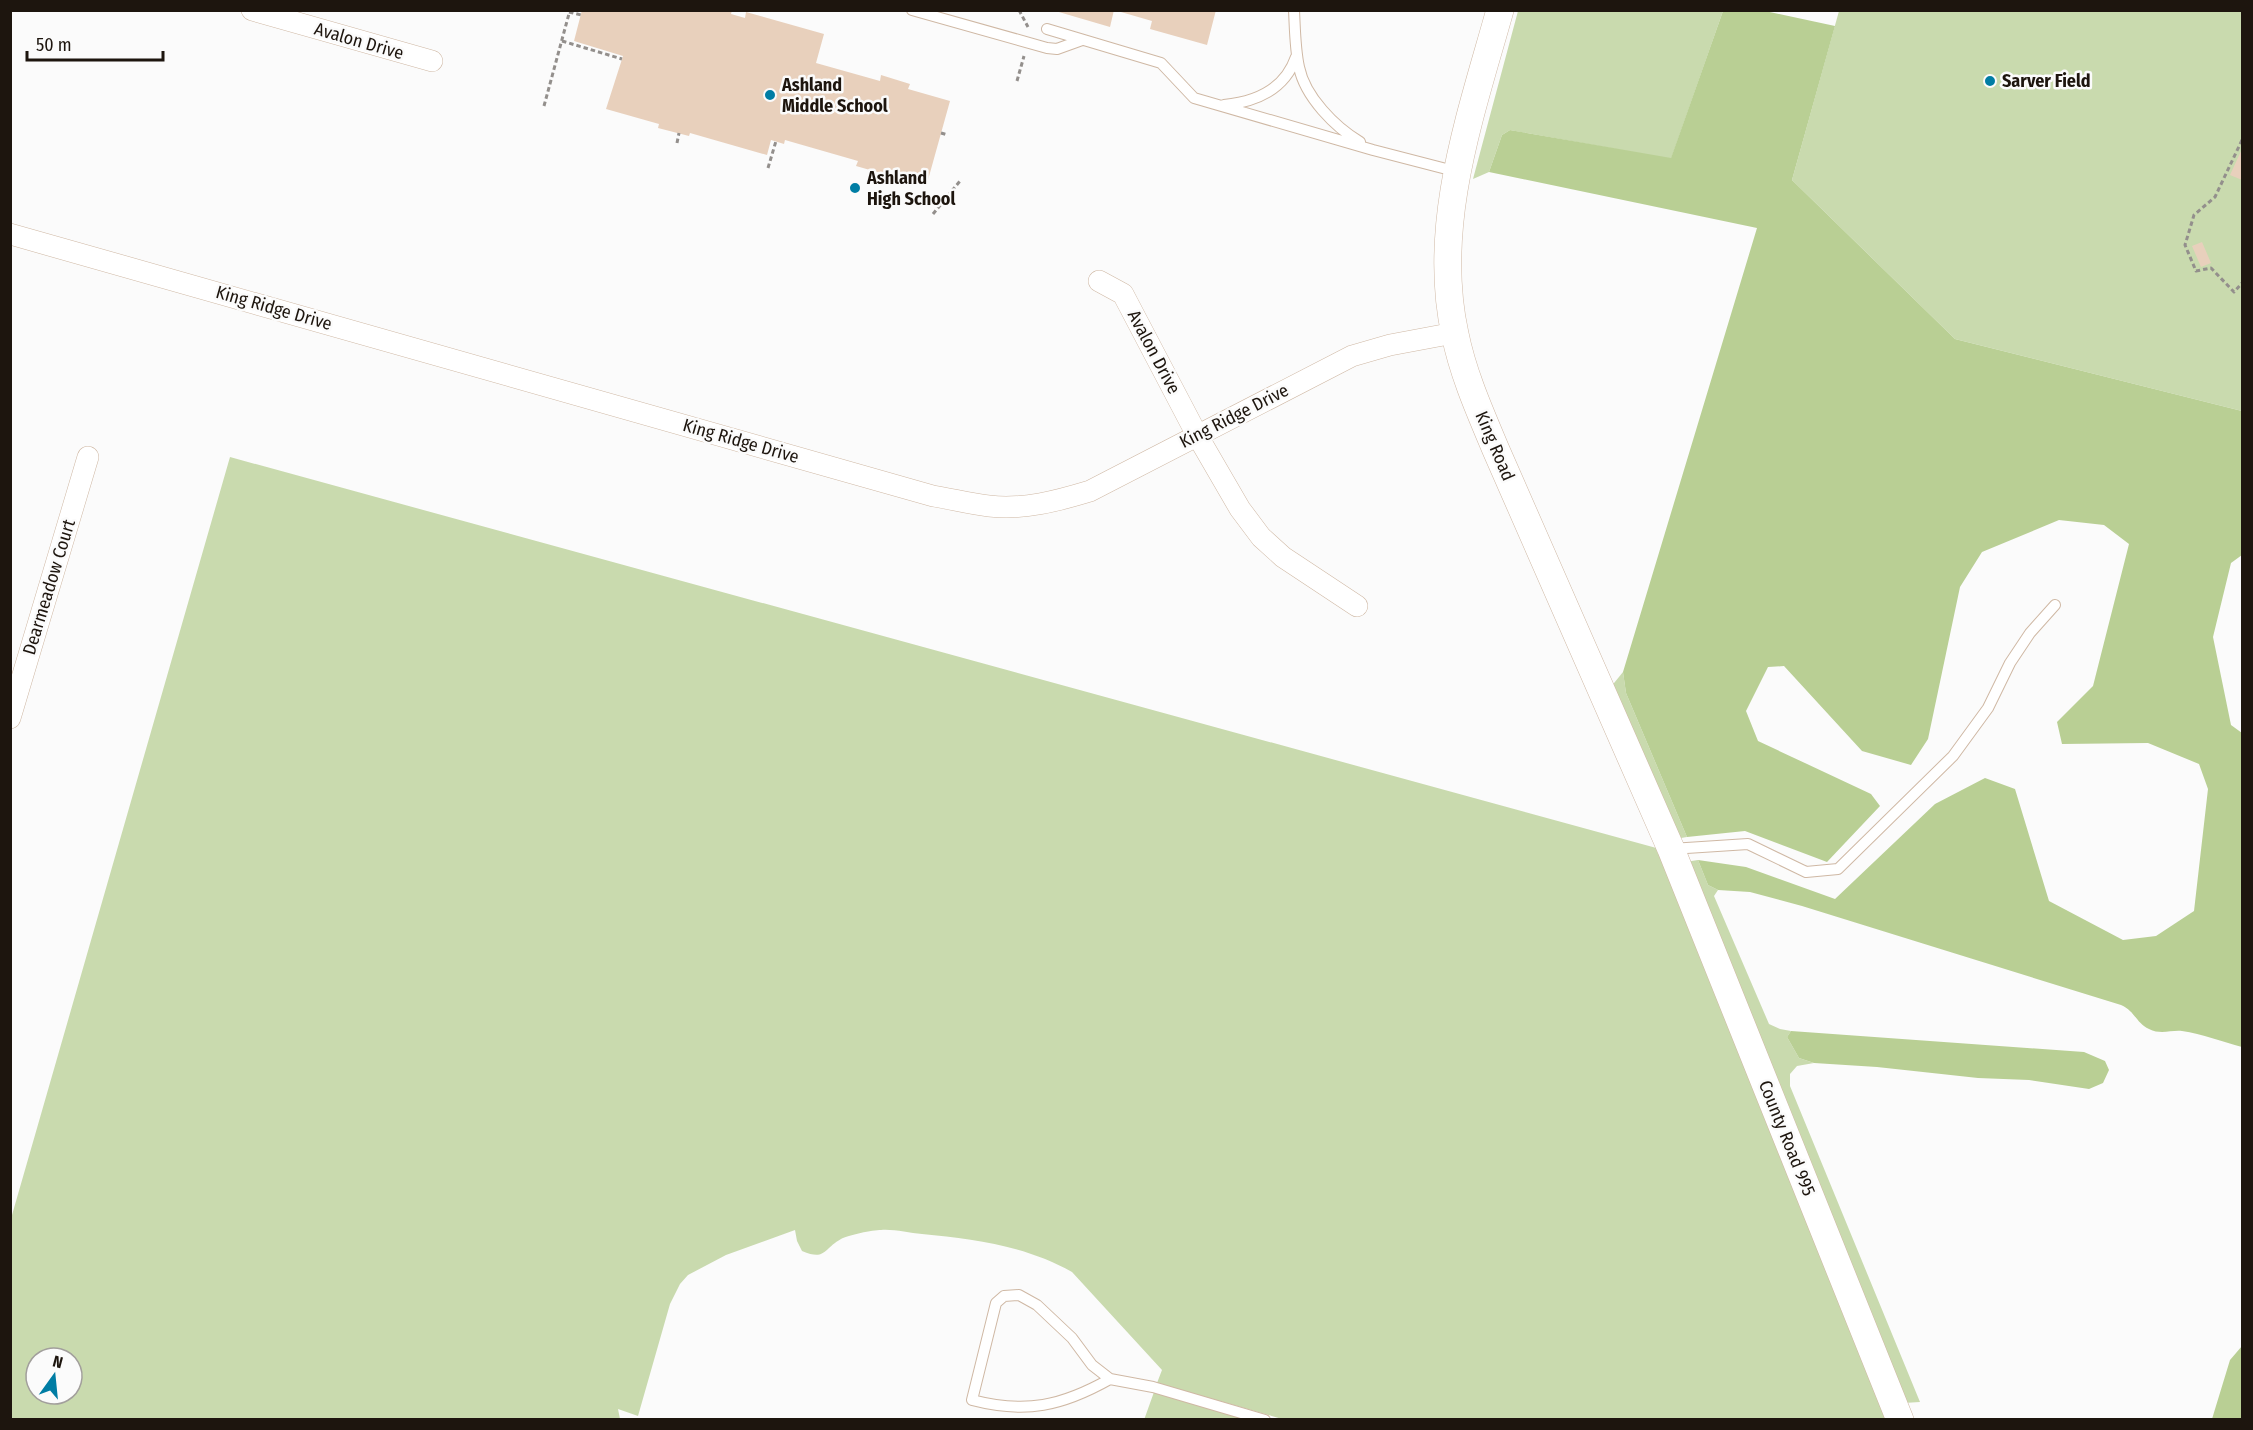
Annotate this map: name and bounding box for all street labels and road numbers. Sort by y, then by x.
street label: Avalon Drive [312,18,406,64]
street label: King Ridge Drive [213,281,335,335]
street label: Avalon Drive [1123,306,1185,398]
street label: King Ridge Drive [1176,379,1292,453]
street label: King Road [1471,408,1519,484]
street label: King Ridge Drive [680,414,802,468]
street label: Dearmeadow Court [18,516,80,657]
street label: County Road 995 [1754,1077,1820,1199]

